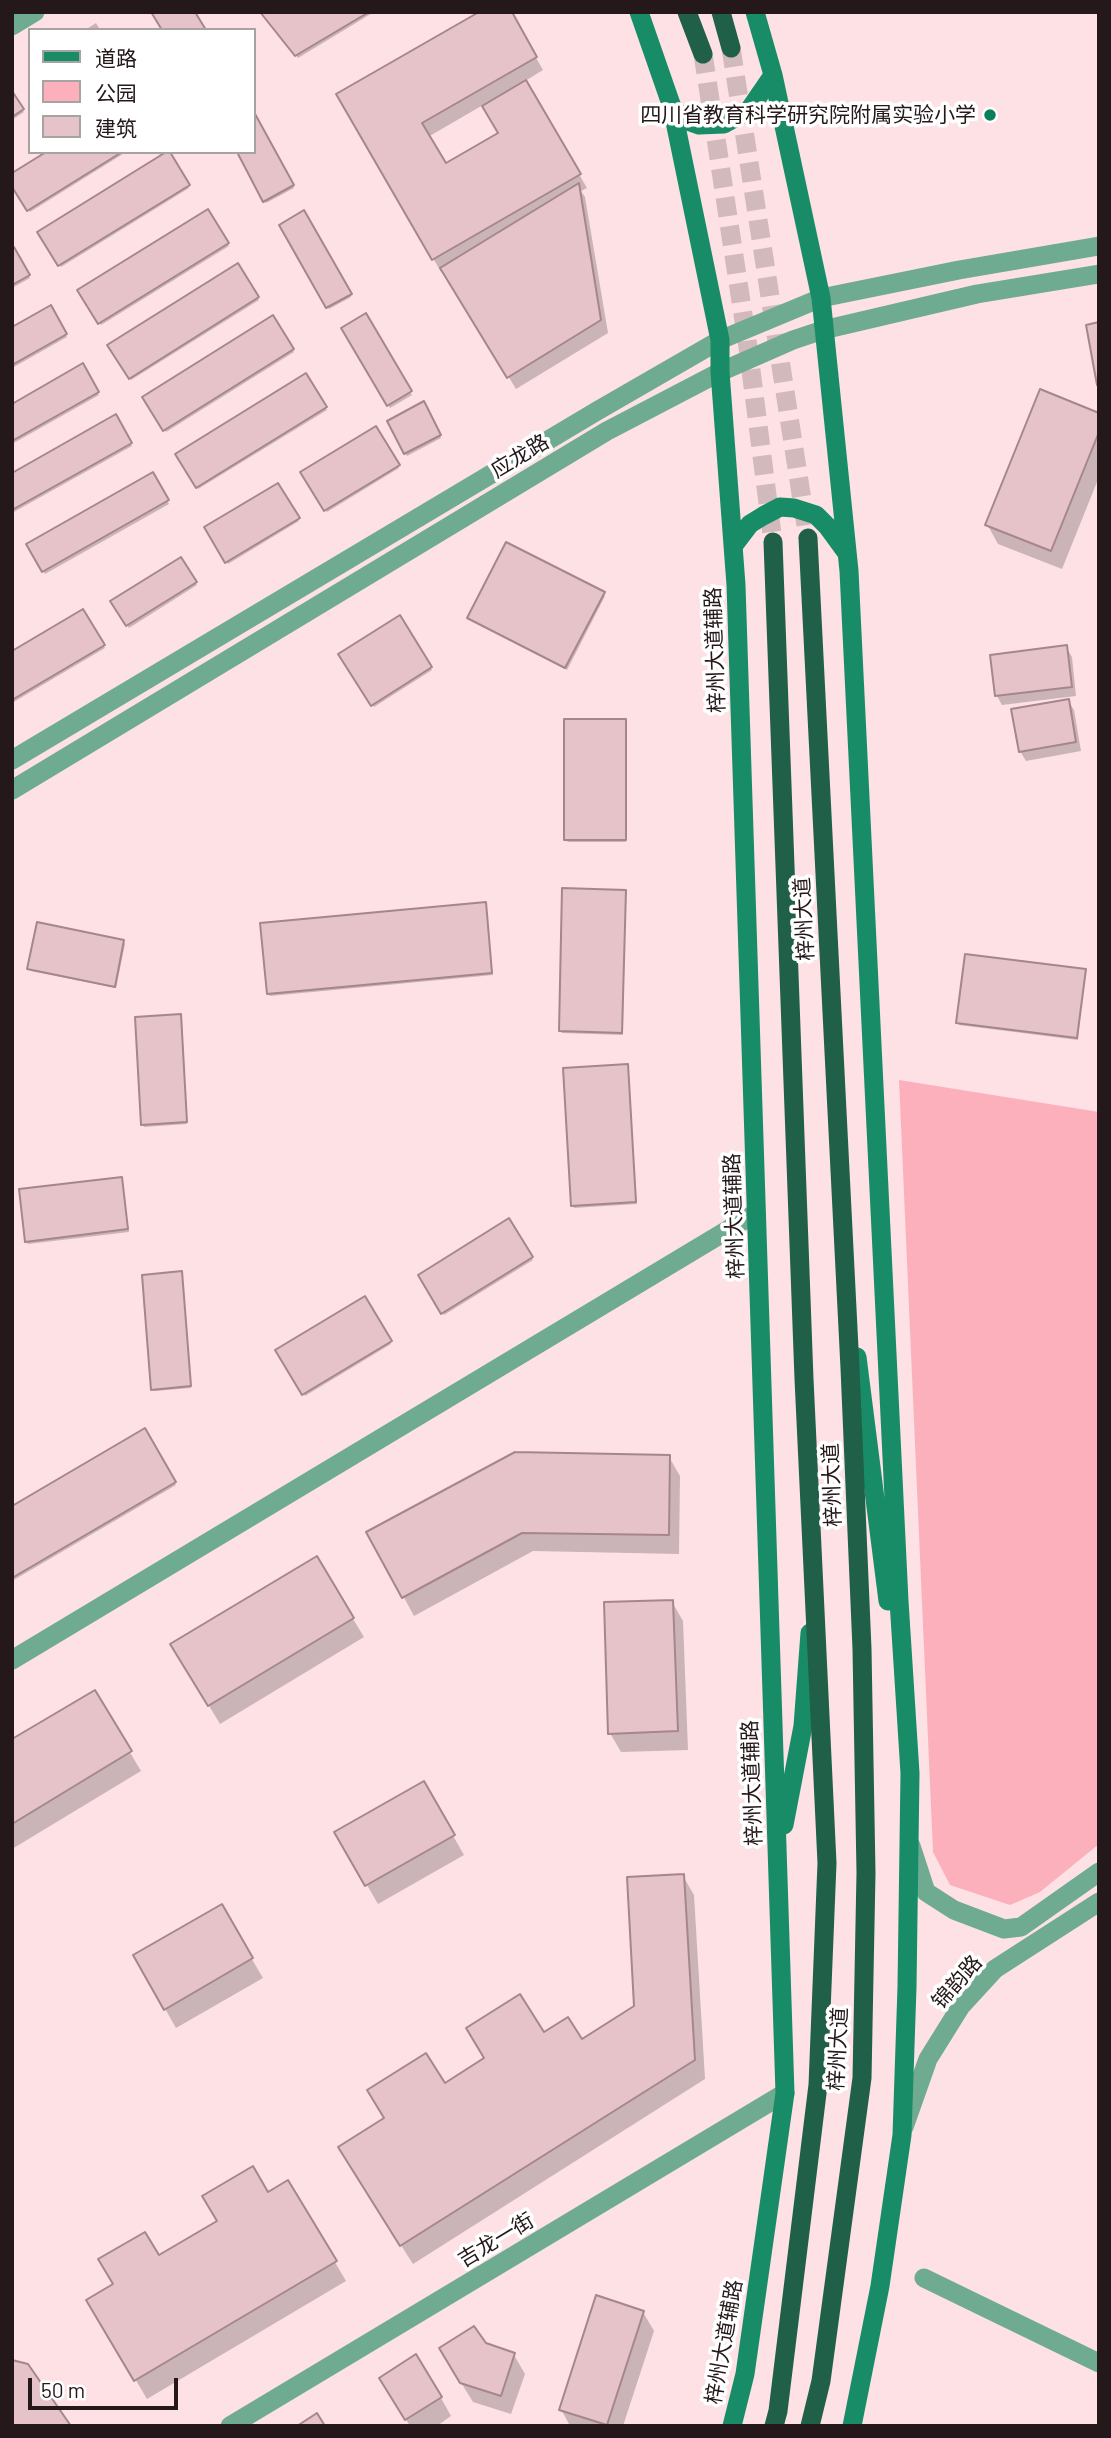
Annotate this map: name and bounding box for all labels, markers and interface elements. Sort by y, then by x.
legend [28,28,256,154]
text: 道路 [95,45,137,70]
text: 公园 [95,80,137,105]
place label: 四川省教育科学研究院附属实验小学 [640,102,976,128]
marker: 四川省教育科学研究院附属实验小学 [982,107,998,123]
text: 建筑 [95,115,137,140]
street label: 应龙路 [487,429,553,483]
street label: 梓州大道辅路 [700,587,730,713]
street label: 梓州大道 [789,876,819,962]
street label: 梓州大道辅路 [719,1153,749,1279]
street label: 梓州大道 [818,1443,846,1527]
street label: 梓州大道辅路 [737,1720,767,1846]
street label: 锦韵路 [927,1950,987,2014]
street label: 梓州大道 [823,2006,853,2092]
street label: 吉龙一街 [454,2208,538,2272]
street label: 梓州大道辅路 [701,2278,747,2406]
scale bar [32,2364,182,2408]
text: 50 m [41,2377,85,2402]

